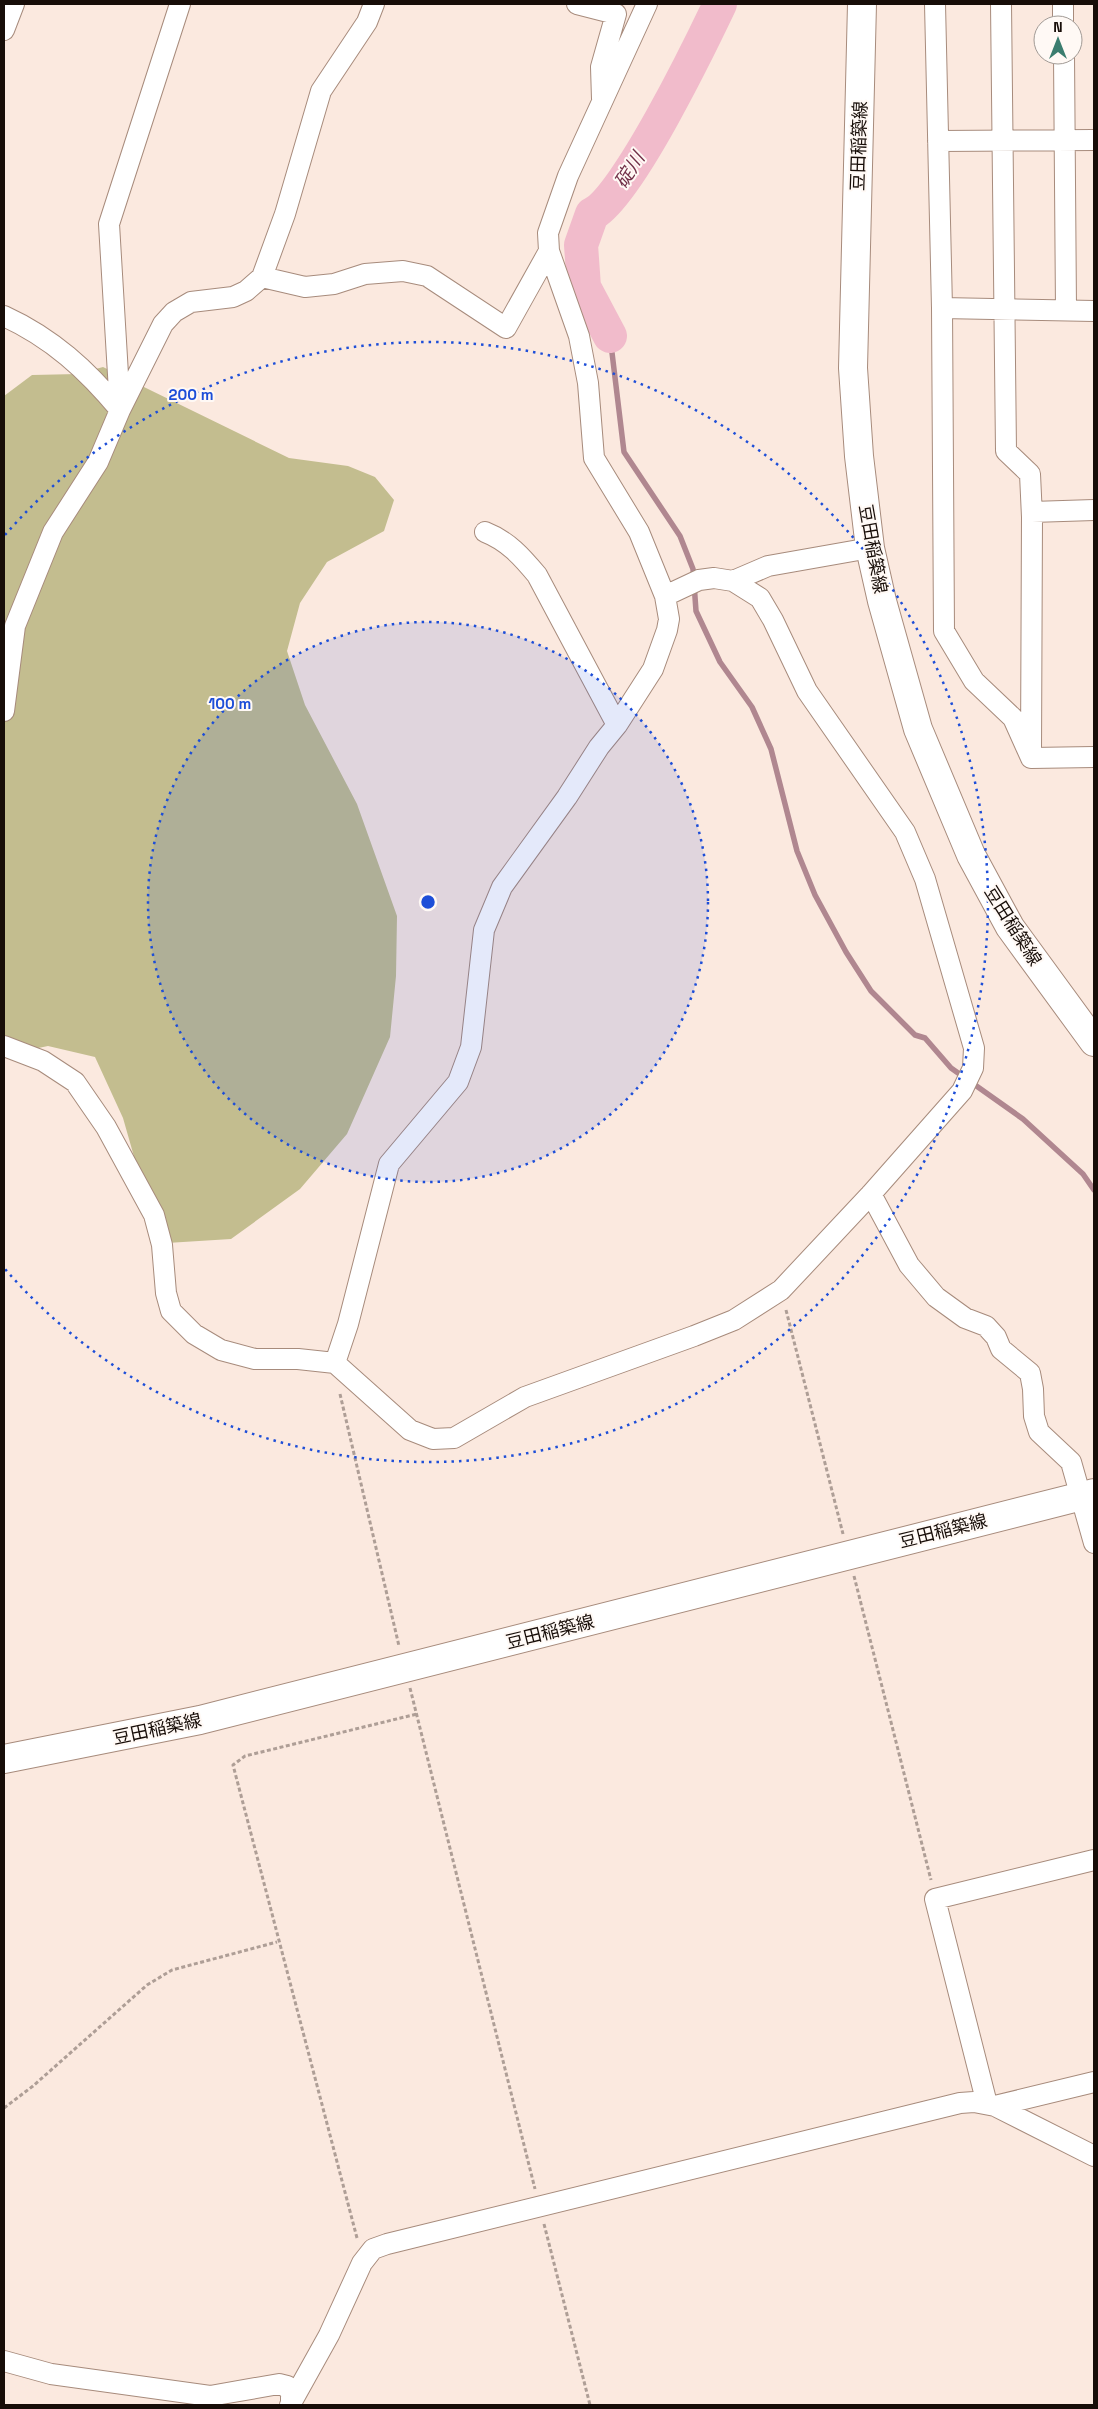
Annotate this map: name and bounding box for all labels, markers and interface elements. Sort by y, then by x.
north arrow [1033,15,1083,65]
text: N [1053,18,1063,36]
street label: 豆田稲築線 [845,101,872,191]
water label: 碇川 [609,146,651,193]
text: 200 m [169,385,213,404]
street label: 豆田稲築線 [854,503,893,595]
text: 100 m [209,694,251,713]
street label: 豆田稲築線 [980,881,1047,970]
centre of rings [419,893,437,911]
street label: 豆田稲築線 [896,1508,989,1553]
street label: 豆田稲築線 [503,1609,596,1654]
street label: 豆田稲築線 [110,1708,203,1749]

